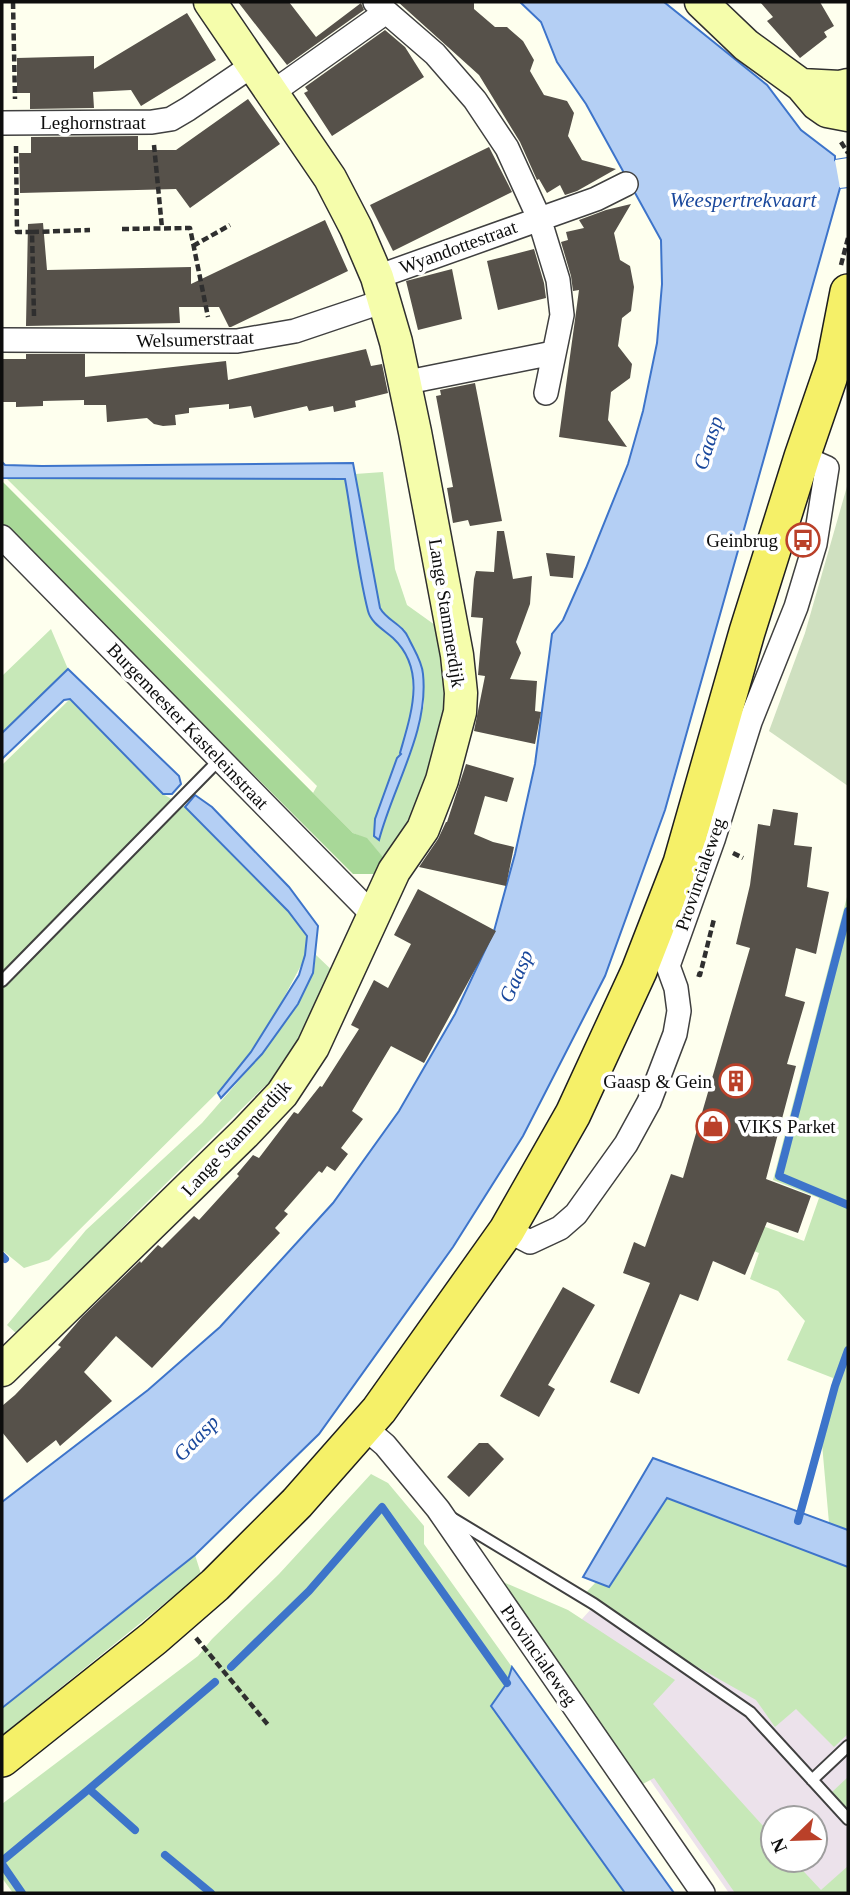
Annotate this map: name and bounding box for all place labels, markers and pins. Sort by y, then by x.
bus stop icon: Geinbrug [784,521,822,559]
place label: Geinbrug [706,530,778,551]
building icon: Gaasp & Gein [717,1062,755,1100]
place label: Gaasp & Gein [603,1071,712,1092]
shop icon: VIKS Parket [694,1107,732,1145]
place label: VIKS Parket [738,1116,836,1137]

